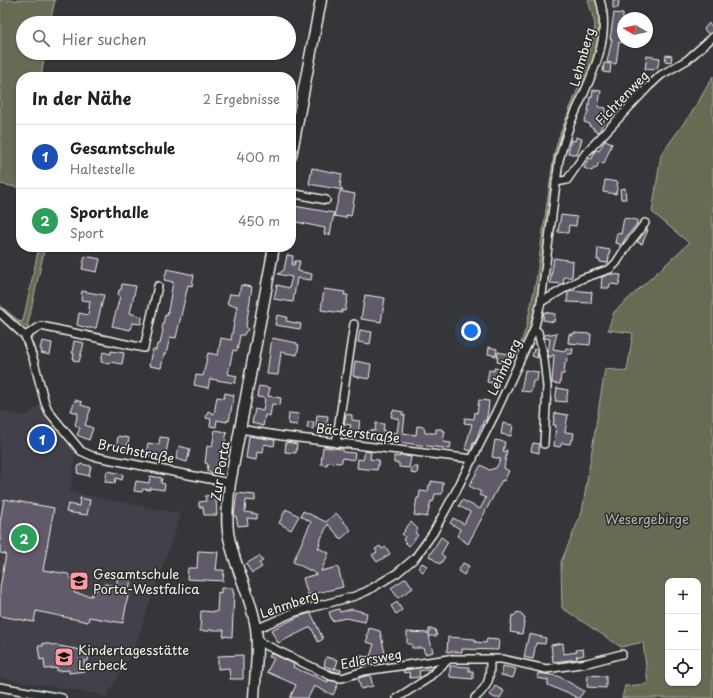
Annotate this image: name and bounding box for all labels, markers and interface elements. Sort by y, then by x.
north arrow [617,12,653,48]
search box [16,16,296,60]
street label: Lehmberg [564,25,599,89]
icon: search [30,27,52,49]
text: Hier suchen [62,27,147,50]
street label: Fichtenweg [591,66,653,129]
text: In der Nähe [32,85,131,111]
text: 2 Ergebnisse [203,89,280,108]
text: Gesamtschule [70,136,175,159]
text: 1 [42,147,48,166]
text: 400 m [237,147,280,166]
text: Haltestelle [70,159,135,178]
text: Sporthalle [70,200,149,223]
text: 2 [40,211,50,230]
text: 450 m [238,211,280,230]
text: Sport [70,223,104,242]
your location [461,321,481,341]
street label: Lehmberg [482,335,525,398]
street label: Bäckerstraße [315,418,401,447]
pin: 1 [29,424,55,454]
street label: Bruchstraße [96,434,176,467]
street label: Zur Porta [205,439,234,502]
park label: Wesergebirge [605,509,689,528]
pin: 2 [11,523,37,553]
place label: Gesamtschule Porta-Westfalica [93,564,200,598]
school or university icon: Gesamtschule Porta-Westfalica [68,570,90,592]
map controls [665,578,701,686]
button: + [665,578,701,614]
street label: Lehmberg [257,585,321,622]
button: − [665,614,701,650]
place label: Kindertagesstätte Lerbeck [78,640,189,674]
street label: Edlersweg [339,644,403,673]
school or university icon: Kindertagesstätte Lerbeck [53,646,75,668]
button: locate [665,650,701,686]

